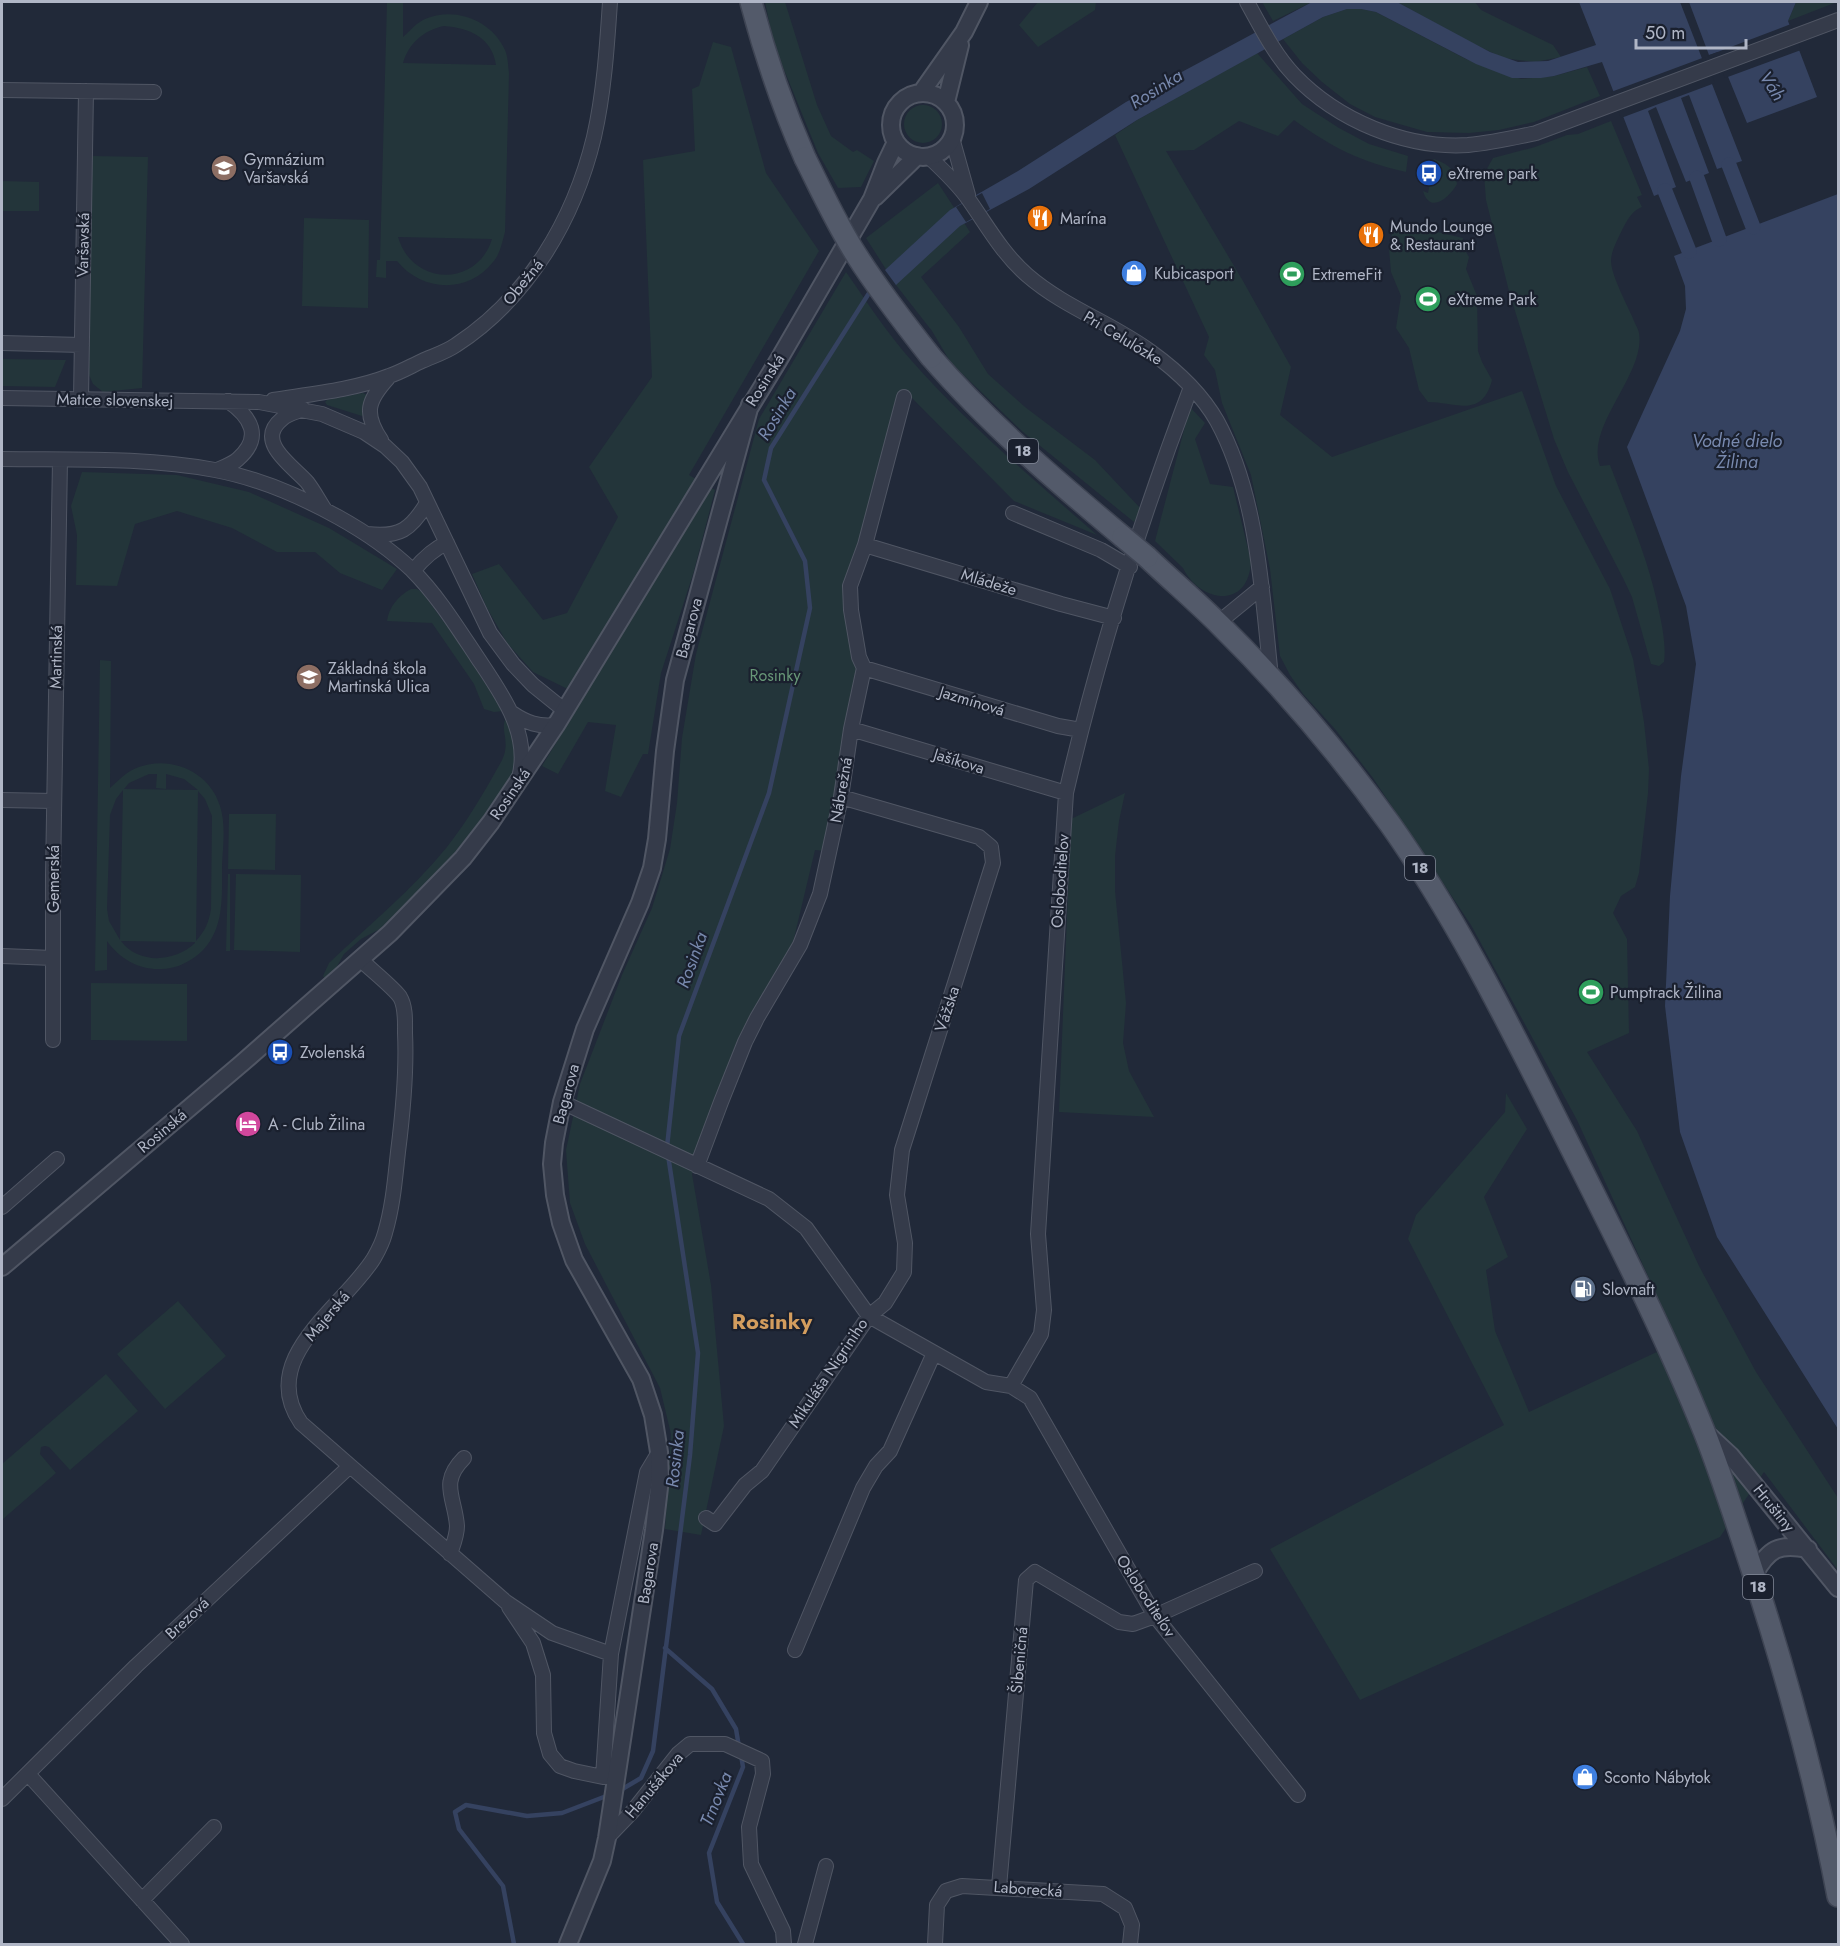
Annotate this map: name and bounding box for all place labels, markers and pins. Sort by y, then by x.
place label: Gymnázium Varšavská [244,148,325,189]
school or university icon: Gymnázium Varšavská [209,153,239,183]
bus stop icon: eXtreme park [1414,158,1444,188]
place label: eXtreme park [1448,162,1538,185]
restaurant icon: Marína [1025,203,1055,233]
place label: Marína [1060,207,1106,230]
place label: Mundo Lounge & Restaurant [1390,215,1493,256]
restaurant icon: Mundo Lounge & Restaurant [1356,220,1386,250]
shop icon: Kubicasport [1119,258,1149,288]
sports icon: ExtremeFit [1277,259,1307,289]
place label: Kubicasport [1154,262,1233,285]
place label: ExtremeFit [1312,263,1382,286]
sports icon: eXtreme Park [1413,284,1443,314]
place label: eXtreme Park [1448,288,1537,311]
place label: Základná škola Martinská Ulica [328,657,430,698]
school or university icon: Základná škola Martinská Ulica [294,662,324,692]
sports icon: Pumptrack Žilina [1576,977,1606,1007]
place label: Pumptrack Žilina [1610,981,1722,1004]
bus stop icon: Zvolenská [265,1037,295,1067]
place label: Zvolenská [300,1041,365,1064]
hotel icon: A - Club Žilina [233,1109,263,1139]
place label: A - Club Žilina [268,1113,365,1136]
fuel station icon: Slovnaft [1568,1274,1598,1304]
place label: Slovnaft [1602,1278,1655,1301]
shop icon: Sconto Nábytok [1570,1762,1600,1792]
place label: Sconto Nábytok [1604,1766,1712,1789]

